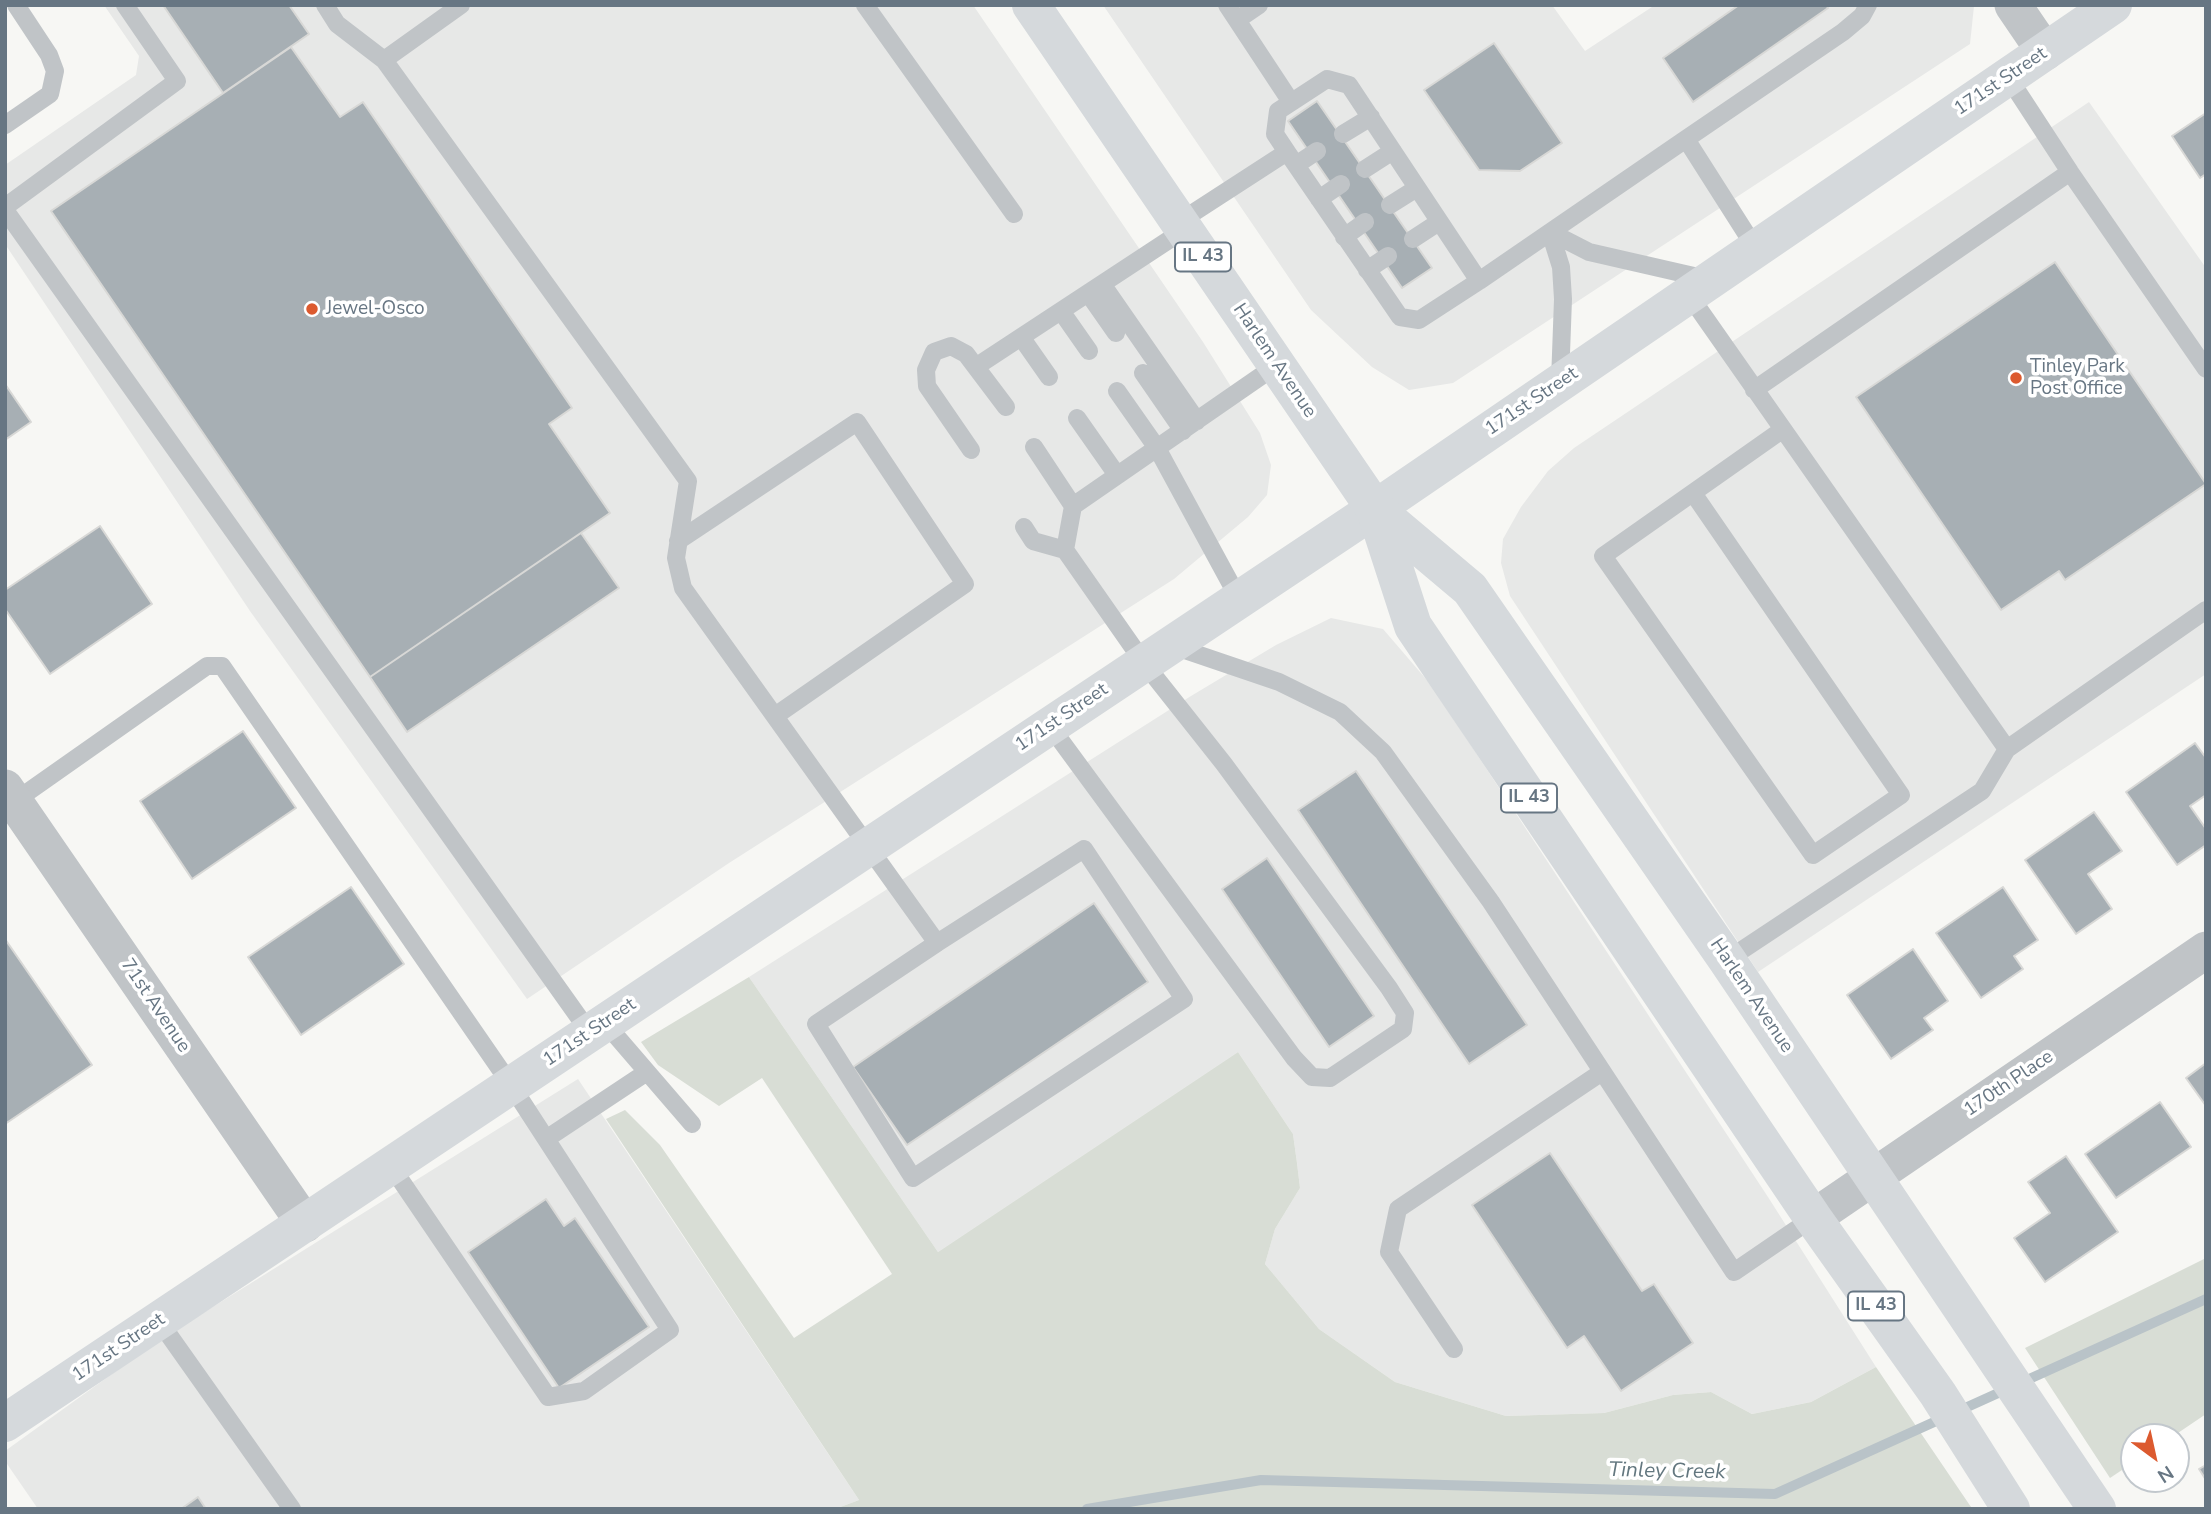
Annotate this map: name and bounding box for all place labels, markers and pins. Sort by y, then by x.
place label: Jewel-Osco [326,298,425,320]
marker: Jewel-Osco [304,301,320,317]
place label: Tinley Park Post Office [2030,356,2125,400]
marker: Tinley Park Post Office [2008,370,2024,386]

